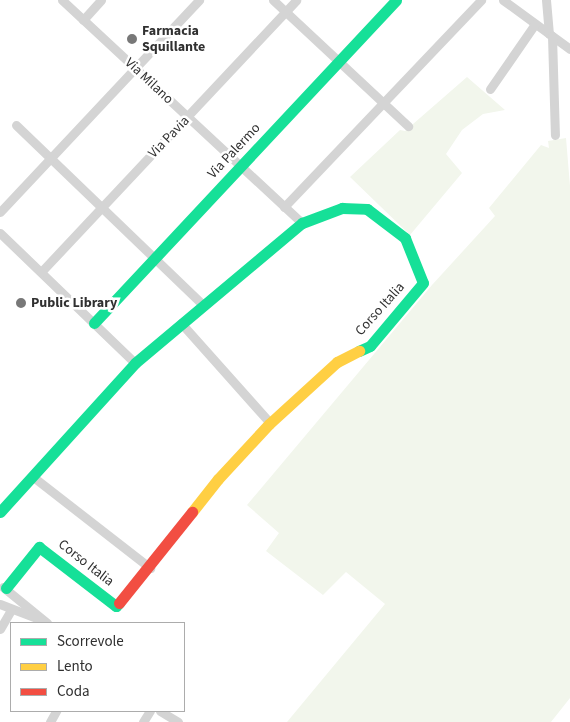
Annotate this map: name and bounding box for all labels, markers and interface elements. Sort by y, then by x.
place label: Farmacia Squillante [142,23,205,56]
marker: Farmacia Squillante [126,33,138,45]
street label: Via Milano [121,54,177,108]
street label: Via Pavia [145,112,193,162]
street label: Via Palermo [204,120,264,182]
street label: Corso Italia [352,279,408,339]
place label: Public Library [31,295,117,311]
marker: Public Library [15,297,27,309]
street label: Corso Italia [55,536,117,590]
legend [10,622,185,712]
text: Scorrevole [57,631,124,652]
text: Lento [57,656,93,677]
text: Coda [57,681,90,702]

